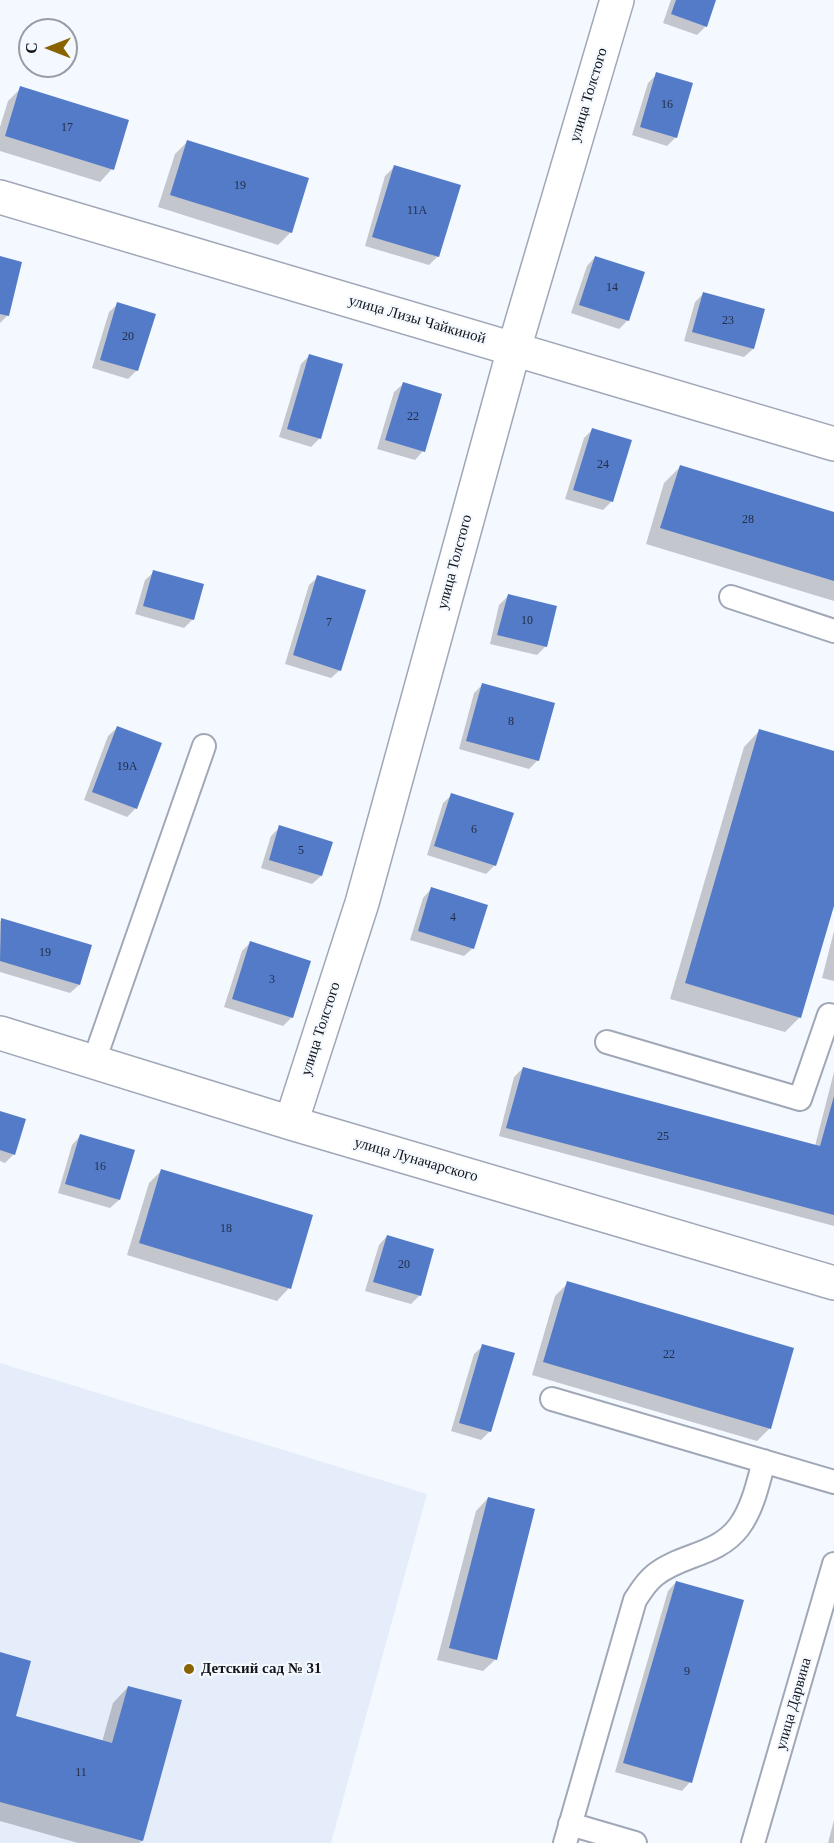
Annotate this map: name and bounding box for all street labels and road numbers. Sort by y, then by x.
street label: улица Толстого [566,46,612,144]
street label: улица Лизы Чайкиной [346,292,488,348]
street label: улица Толстого [434,513,476,611]
street label: улица Толстого [297,980,345,1078]
street label: улица Луначарского [352,1134,480,1186]
street label: улица Дарвина [772,1656,816,1752]

